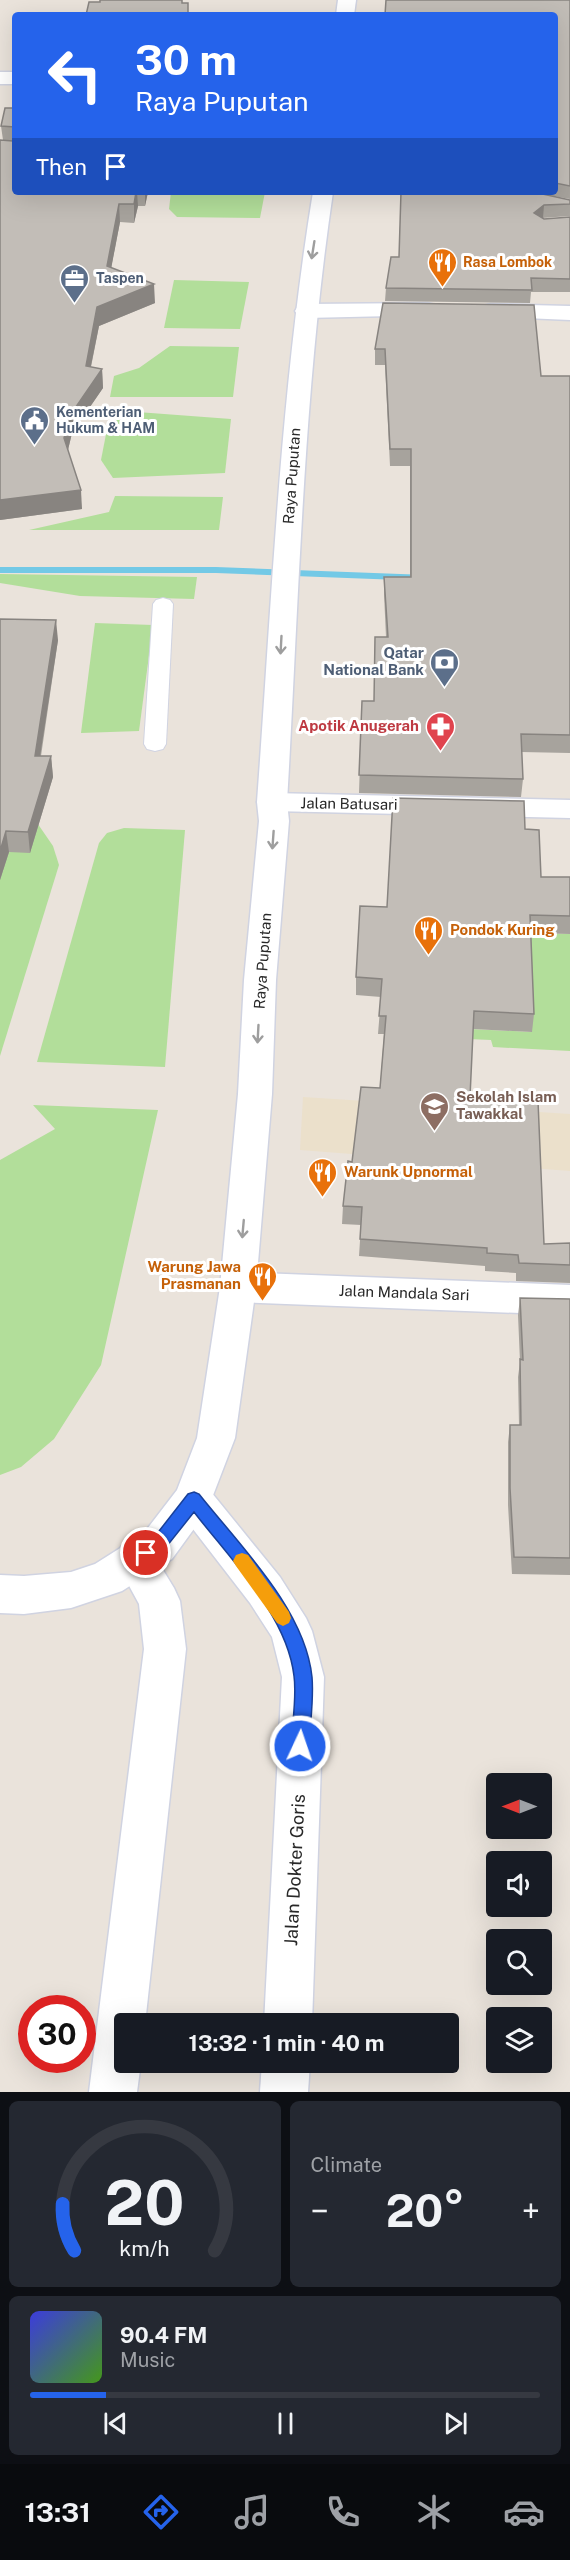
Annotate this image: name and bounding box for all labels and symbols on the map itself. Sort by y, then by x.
one-way arrow [307,239,318,259]
restaurant icon: Rasa Lombok [426,246,458,288]
place label: Rasa Lombok [463,254,552,270]
office icon: Taspen [59,262,91,304]
place label: Taspen [96,270,144,286]
public building icon: Kementerian Hukum & HAM [19,404,51,446]
place label: Kementerian Hukum & HAM [56,404,155,436]
street label: Raya Puputan [280,427,303,525]
one-way arrow [275,635,286,655]
place label: Qatar National Bank [323,644,424,678]
bank icon: Qatar National Bank [429,646,461,688]
pharmacy icon: Apotik Anugerah [424,710,456,752]
place label: Apotik Anugerah [298,717,419,734]
street label: Jalan Batusari [300,794,398,813]
one-way arrow [267,830,278,849]
street label: Raya Puputan [251,912,274,1010]
restaurant icon: Pondok Kuring [413,914,445,956]
place label: Pondok Kuring [450,921,555,938]
one-way arrow [252,1024,263,1044]
place label: Sekolah Islam Tawakkal [456,1088,557,1122]
school or university icon: Sekolah Islam Tawakkal [419,1090,451,1132]
restaurant icon: Warunk Upnormal [307,1156,339,1198]
place label: Warunk Upnormal [344,1163,473,1180]
one-way arrow [237,1218,248,1238]
place label: Warung Jawa Prasmanan [148,1258,241,1292]
restaurant icon: Warung Jawa Prasmanan [246,1260,278,1302]
street label: Jalan Mandala Sari [338,1282,470,1303]
pin [120,1527,171,1578]
position arrow [268,1714,332,1778]
north arrow [486,1773,552,1839]
street label: Jalan Dokter Goris [280,1794,309,1946]
speed limit sign: 30 [18,1995,96,2073]

